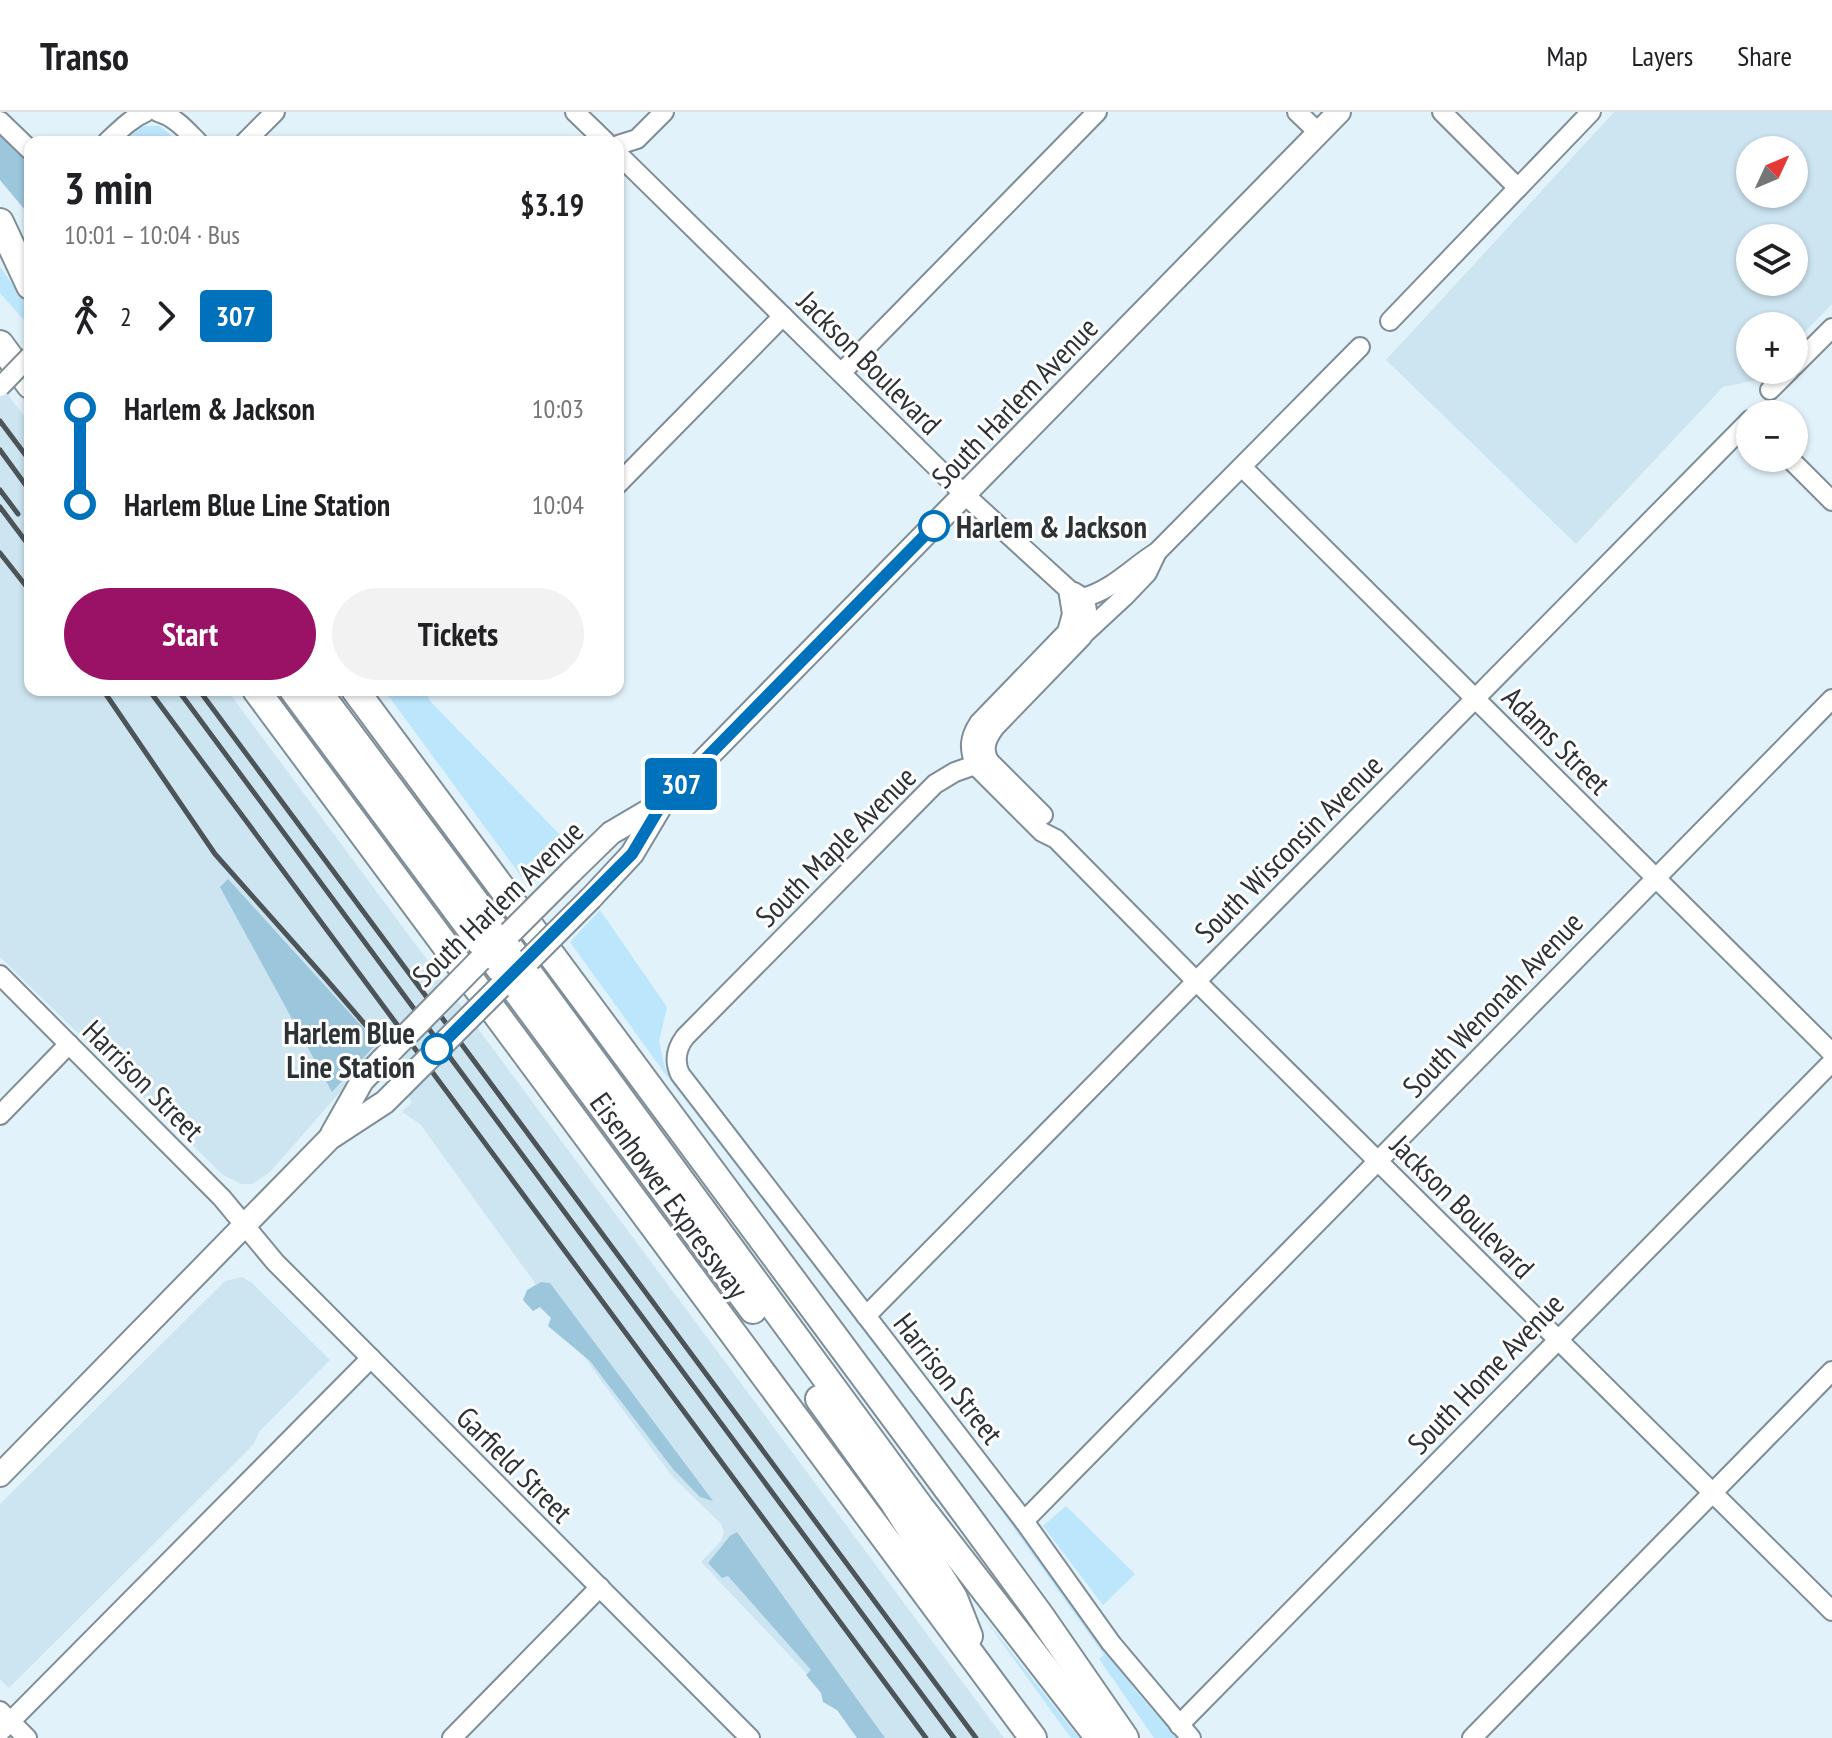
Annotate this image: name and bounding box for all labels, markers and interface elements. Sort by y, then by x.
text: Transo [40,31,129,80]
text: Map [1546,37,1588,74]
text: Layers [1632,37,1693,74]
text: Share [1737,37,1792,74]
north arrow [1736,136,1808,208]
map controls [1736,136,1808,472]
text: 3 min [64,159,153,216]
text: $3.19 [520,185,584,224]
text: 10:01 – 10:04 · Bus [64,218,240,251]
button: layers [1736,224,1808,296]
street label: Jackson Boulevard [789,281,950,442]
icon: walk [64,294,108,338]
icon: forward [144,294,188,338]
text: 307 [216,297,256,334]
text: 2 [120,300,132,333]
street label: South Harlem Avenue [922,308,1106,496]
button: + [1736,312,1808,384]
text: Harlem & Jackson [124,389,315,428]
text: 10:03 [532,392,584,425]
button: − [1736,400,1808,472]
text: Harlem Blue Line Station [124,485,390,524]
text: 10:04 [532,488,584,521]
place label: Harlem & Jackson [956,507,1147,546]
marker: Harlem & Jackson [919,511,949,541]
button: Start [64,588,316,680]
button: Tickets [332,588,584,680]
street label: Adams Street [1495,678,1620,803]
street label: South Wisconsin Avenue [1186,746,1390,950]
street label: South Maple Avenue [746,757,924,935]
line badge: 307 [635,758,727,810]
text: 307 [661,765,701,802]
street label: South Harlem Avenue [403,811,591,995]
street label: South Wenonah Avenue [1393,903,1591,1105]
street label: Harrison Street [75,1011,213,1149]
place label: Harlem Blue Line Station [283,1013,415,1086]
marker: Harlem Blue Line Station [422,1034,452,1064]
street label: Eisenhower Expressway [582,1084,758,1306]
street label: Jackson Boulevard [1382,1125,1543,1286]
street label: South Home Avenue [1398,1284,1572,1462]
street label: Harrison Street [886,1305,1013,1452]
street label: Garfield Street [449,1398,582,1531]

